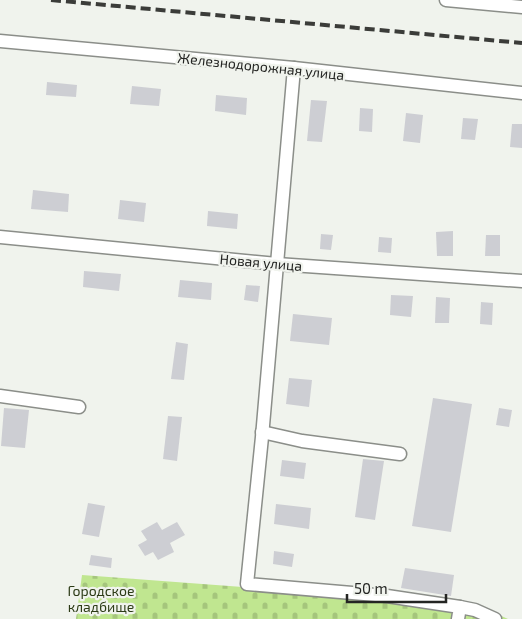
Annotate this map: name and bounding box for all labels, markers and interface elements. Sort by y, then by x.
street label: Железнодорожная улица [177,49,345,83]
street label: Новая улица [219,250,303,274]
scale bar [347,572,446,604]
text: 50 m [354,579,388,597]
park label: Городское кладбище [67,582,135,615]

